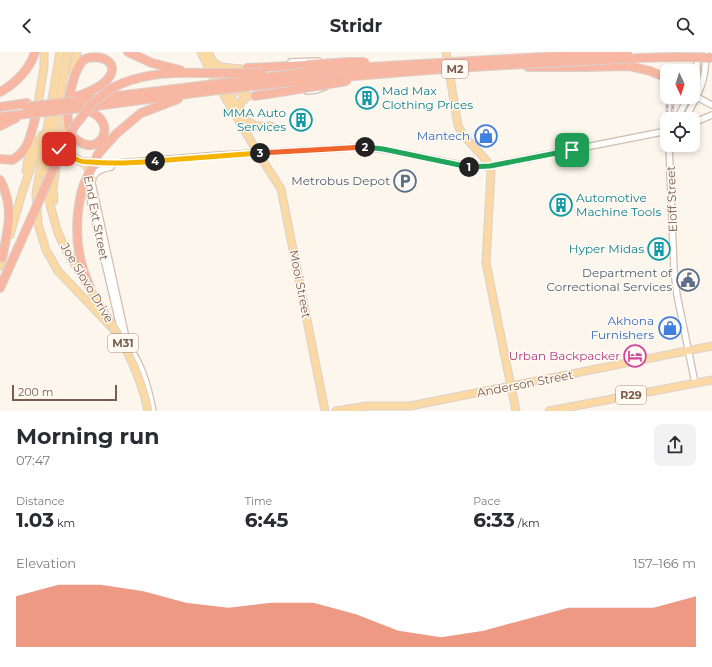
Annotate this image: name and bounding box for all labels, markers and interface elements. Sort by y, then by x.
icon: back [16,15,38,37]
text: Stridr [330,15,382,37]
icon: search [674,15,696,37]
road number: M2 [442,60,468,78]
north arrow [660,64,700,104]
map controls [660,64,700,152]
place label: Mad Max Clothing Prices [382,83,473,112]
building icon: Mad Max Clothing Prices [354,85,380,111]
place label: MMA Auto Services [223,105,286,134]
building icon: MMA Auto Services [288,107,314,133]
button: locate [660,112,700,152]
shop icon: Mantech [473,123,499,149]
place label: Mantech [417,128,470,143]
pin [42,132,76,166]
pin [555,133,589,167]
pin: 2 [355,137,375,157]
icon: check [48,138,70,160]
icon: arrive [561,139,583,161]
text: 2 [362,140,368,154]
pin: 3 [250,143,270,163]
text: 3 [257,146,263,160]
pin: 4 [145,151,165,171]
text: 4 [151,154,159,168]
pin: 1 [459,157,479,177]
text: 1 [467,160,471,174]
street label: Eloff Street [663,165,680,232]
parking icon: Metrobus Depot [392,168,418,194]
place label: Metrobus Depot [291,173,390,188]
street label: End Ext Street [81,174,112,262]
place label: Automotive Machine Tools [576,190,662,219]
building icon: Automotive Machine Tools [548,192,574,218]
building icon: Hyper Midas [646,236,672,262]
street label: Joe Slovo Drive [57,239,117,325]
place label: Hyper Midas [569,241,644,256]
street label: Mooi Street [287,249,314,319]
place label: Department of Correctional Services [546,265,673,294]
public building icon: Department of Correctional Services [675,267,701,293]
place label: Akhona Furnishers [591,313,654,342]
shop icon: Akhona Furnishers [657,315,683,341]
road number: M31 [108,334,138,352]
hotel icon: Urban Backpacker [622,343,648,369]
place label: Urban Backpacker [509,348,620,363]
street label: Anderson Street [475,367,574,400]
scale bar [12,383,117,402]
text: 200 m [18,385,53,399]
road number: R29 [616,386,646,404]
text: Morning run [16,423,159,450]
button: share [654,424,696,466]
text: 07:47 [16,452,50,468]
text: Distance [16,494,64,508]
text: Time [245,494,272,508]
text: Pace [473,494,500,508]
text: 1.03 [16,508,54,532]
text: 6:45 [245,508,288,532]
text: 6:33 [473,508,515,532]
text: km [54,516,75,530]
text: /km [515,516,540,530]
text: Elevation [16,555,76,571]
text: 157–166 m [633,555,696,571]

